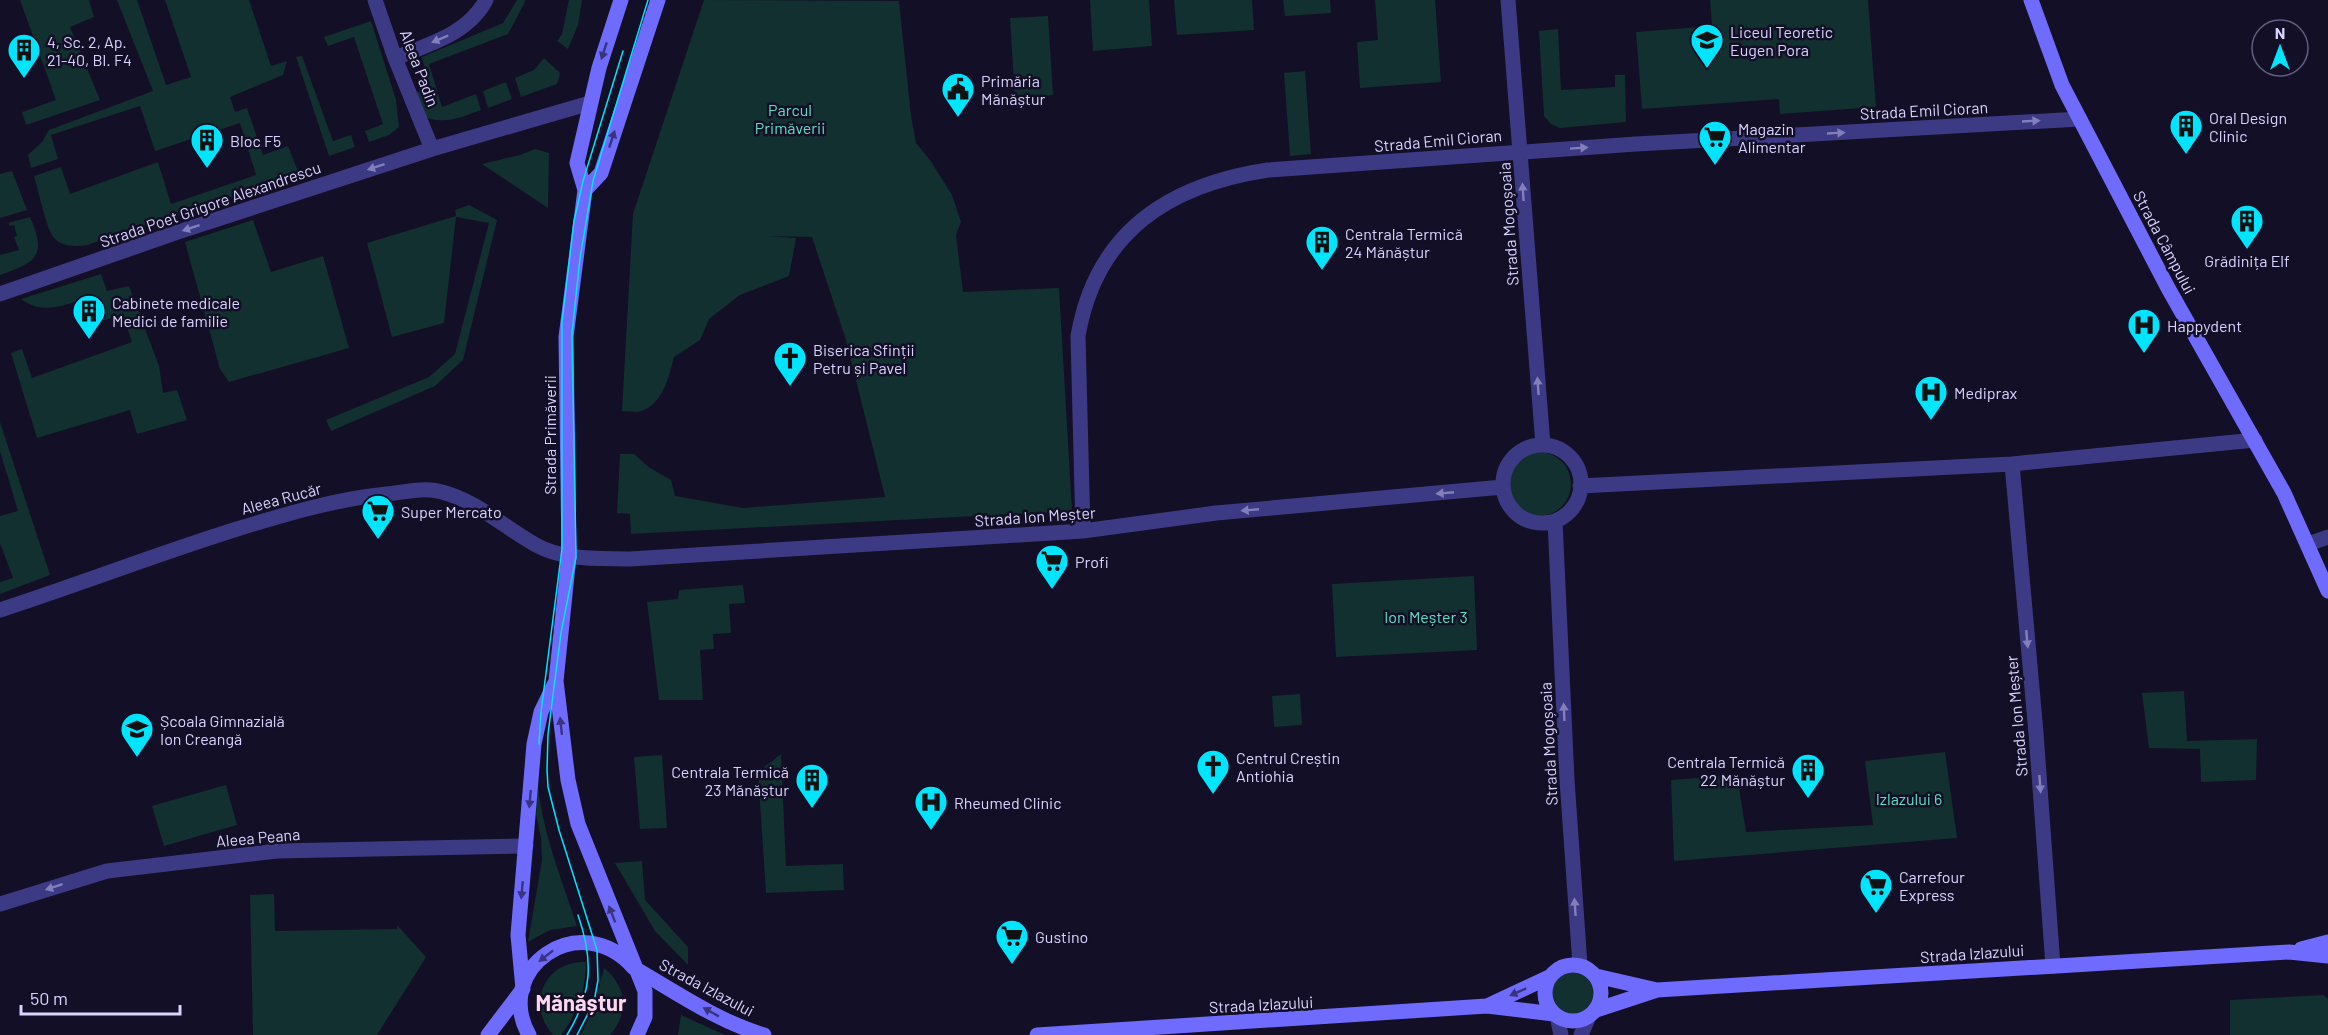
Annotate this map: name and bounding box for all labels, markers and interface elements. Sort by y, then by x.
north arrow [2250,18,2310,78]
school or university icon: Liceul Teoretic Eugen Pora [1689,22,1725,69]
place label: Liceul Teoretic Eugen Pora [1730,22,1833,59]
text: N [2275,23,2285,42]
street label: Aleea Padin [397,27,443,109]
building icon: 4, Sc. 2, Ap. 21-40, Bl. F4 [6,32,42,79]
place label: 4, Sc. 2, Ap. 21-40, Bl. F4 [47,32,132,69]
one-way arrow [431,34,449,44]
one-way arrow [599,42,608,60]
public building icon: Primăria Mănăștur [940,71,976,118]
place label: Primăria Mănăștur [981,71,1046,108]
street label: Strada Emil Cioran [1859,97,1989,123]
park label: Parcul Primăverii [755,100,825,137]
building icon: Oral Design Clinic [2168,108,2204,155]
place label: Oral Design Clinic [2209,108,2287,145]
one-way arrow [2021,117,2040,126]
supermarket icon: Magazin Alimentar [1697,119,1733,166]
place label: Magazin Alimentar [1738,119,1806,156]
building icon: Bloc F5 [189,122,225,169]
street label: Strada Emil Cioran [1373,125,1503,155]
one-way arrow [1827,128,1846,137]
one-way arrow [608,130,617,148]
place label: Bloc F5 [230,131,281,150]
one-way arrow [1569,143,1588,152]
street label: Strada Poet Grigore Alexandrescu [97,157,323,251]
street label: Strada Mogoșoaia [1494,162,1522,286]
one-way arrow [367,163,385,173]
one-way arrow [1519,183,1528,202]
street label: Strada Câmpului [2130,187,2200,297]
building icon: Grădinița Elf [2229,203,2265,250]
one-way arrow [182,224,200,233]
building icon: Centrala Termică 24 Mănăștur [1304,224,1340,271]
place label: Centrala Termică 24 Mănăștur [1345,224,1463,261]
place label: Grădinița Elf [2204,251,2290,270]
building icon: Cabinete medicale Medici de familie [71,293,107,340]
place label: Cabinete medicale Medici de familie [112,293,240,330]
hospital icon: Happydent [2126,307,2162,354]
place label: Happydent [2167,316,2242,335]
church icon: Biserica Sfinții Petru și Pavel [772,340,808,387]
place label: Biserica Sfinții Petru și Pavel [813,340,915,377]
hospital icon: Mediprax [1913,374,1949,421]
street label: Strada Primăverii [540,375,559,495]
one-way arrow [1534,377,1543,396]
place label: Mediprax [1954,383,2018,402]
street label: Aleea Rucăr [239,478,323,518]
one-way arrow [1435,488,1454,498]
supermarket icon: Super Mercato [360,493,396,540]
place label: Super Mercato [401,502,502,521]
street label: Strada Ion Meșter [974,502,1096,530]
one-way arrow [1241,505,1260,515]
supermarket icon: Profi [1034,543,1070,590]
place label: Profi [1075,552,1109,571]
park label: Ion Meșter 3 [1384,607,1468,626]
one-way arrow [2022,630,2032,649]
street label: Strada Ion Meșter [2001,655,2031,777]
street label: Strada Mogoșoaia [1535,682,1561,806]
one-way arrow [1560,703,1569,722]
school or university icon: Școala Gimnazială Ion Creangă [119,711,155,758]
place label: Școala Gimnazială Ion Creangă [160,711,285,748]
one-way arrow [556,717,566,736]
church icon: Centrul Creștin Antiohia [1195,748,1231,795]
place label: Centrul Creștin Antiohia [1236,748,1340,785]
place label: Centrala Termică 22 Mănăștur [1667,752,1785,789]
building icon: Centrala Termică 22 Mănăștur [1790,752,1826,799]
place label: Centrala Termică 23 Mănăștur [671,762,789,799]
building icon: Centrala Termică 23 Mănăștur [794,762,830,809]
one-way arrow [2035,775,2044,794]
hospital icon: Rheumed Clinic [913,784,949,831]
one-way arrow [525,789,535,808]
park label: Izlazului 6 [1876,789,1942,808]
place label: Rheumed Clinic [954,793,1062,812]
street label: Aleea Peana [215,824,301,850]
supermarket icon: Carrefour Express [1858,867,1894,914]
place label: Carrefour Express [1899,867,1965,904]
one-way arrow [517,881,527,900]
one-way arrow [45,883,63,893]
one-way arrow [1571,897,1580,916]
one-way arrow [607,904,617,922]
supermarket icon: Gustino [994,918,1030,965]
place label: Gustino [1035,927,1088,946]
street label: Strada Izlazului [1919,940,2025,966]
one-way arrow [538,949,553,961]
street label: Strada Izlazului [656,954,758,1020]
scale bar [21,978,180,1016]
text: 50 m [30,987,68,1009]
one-way arrow [1509,987,1527,997]
district label: Mănăștur [536,989,627,1015]
street label: Strada Izlazului [1208,992,1314,1016]
one-way arrow [702,1007,719,1017]

